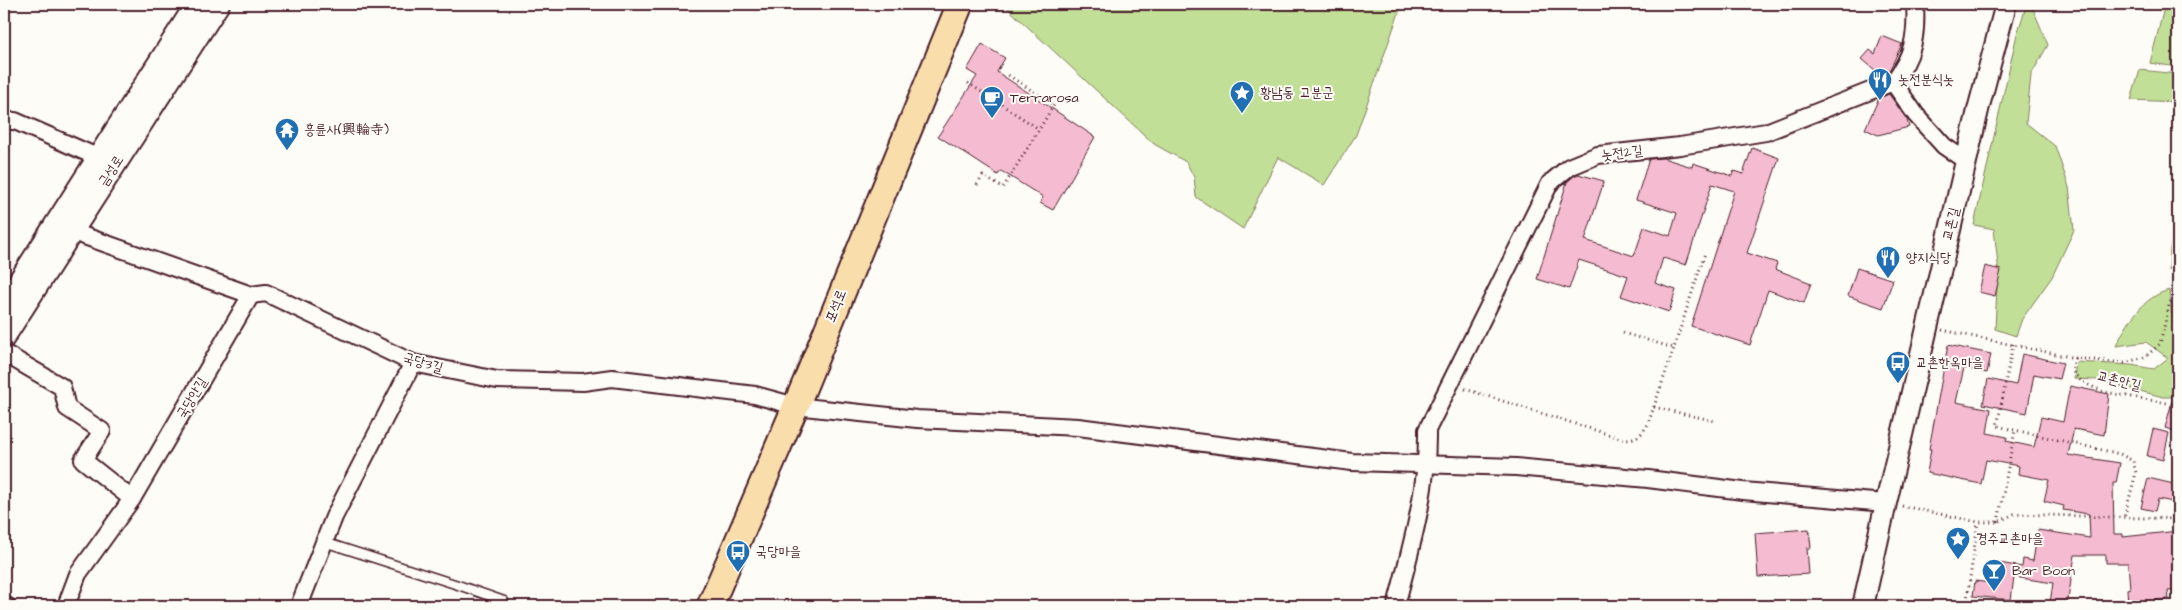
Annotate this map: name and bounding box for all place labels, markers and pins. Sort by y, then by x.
restaurant icon: 놋전분식놋 [1867,67,1893,101]
place label: 놋전분식놋 [1898,70,1954,90]
place icon: 황남동 고분군 [1229,80,1255,114]
place label: 황남동 고분군 [1260,83,1333,103]
cafe icon: Terrarosa [979,85,1005,119]
place label: Terrarosa [1010,88,1079,108]
temple icon: 흥륜사(興輪寺) [274,117,300,151]
place label: 흥륜사(興輪寺) [304,120,389,140]
restaurant icon: 양지식당 [1875,245,1901,279]
place label: 양지식당 [1906,248,1952,268]
bus stop icon: 교촌한옥마을 [1885,350,1911,384]
place label: 교촌한옥마을 [1916,353,1984,373]
place icon: 경주교촌마을 [1945,526,1971,560]
place label: 경주교촌마을 [1976,529,2044,549]
bus stop icon: 국당마을 [725,539,751,573]
place label: 국당마을 [756,542,801,562]
bar icon: Bar Boon [1981,558,2007,592]
place label: Bar Boon [2012,561,2075,581]

